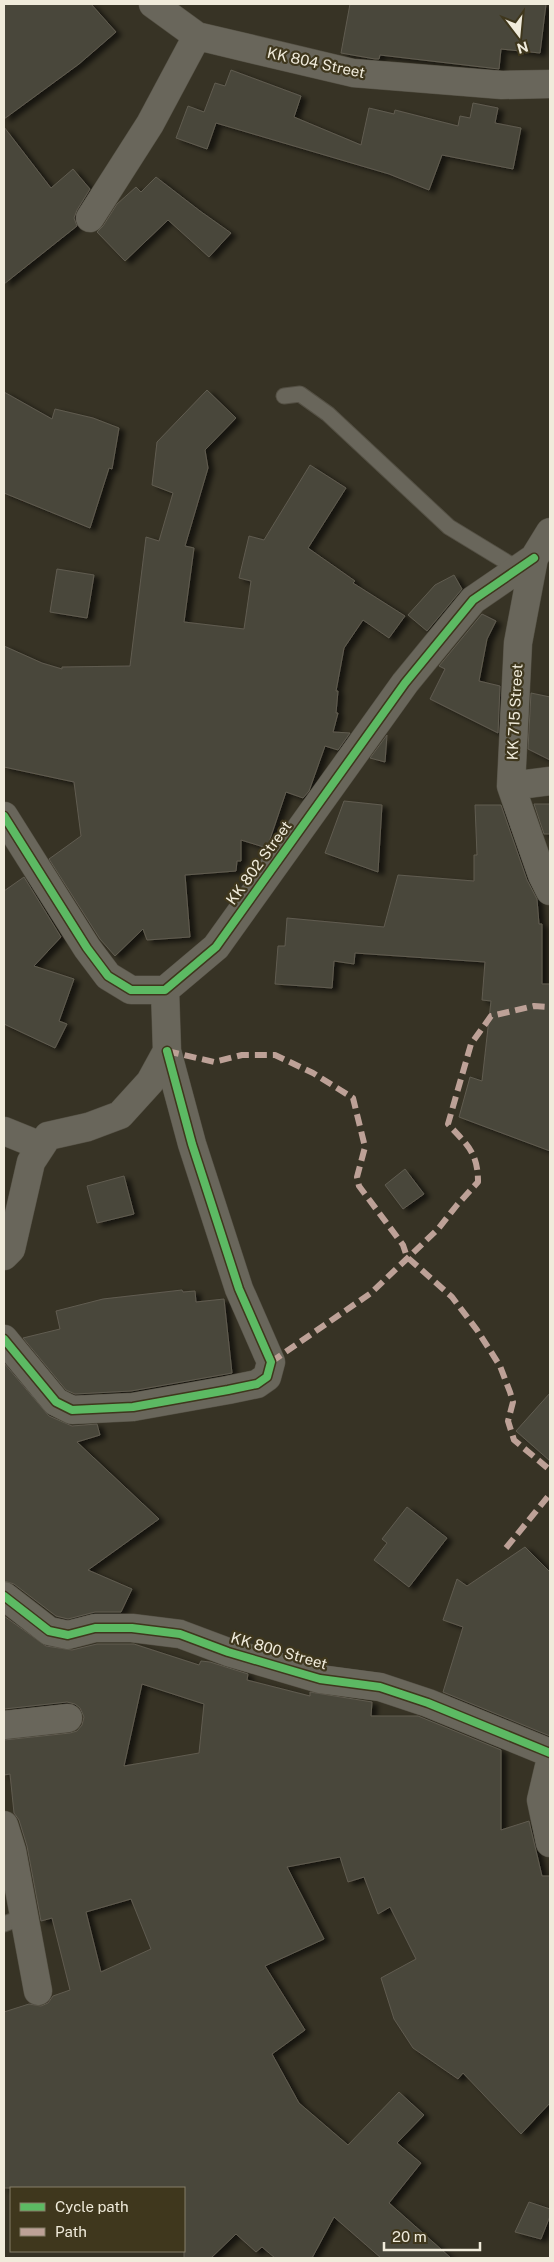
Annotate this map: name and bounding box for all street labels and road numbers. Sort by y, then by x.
street label: KK 804 Street [266,44,367,81]
street label: KK 715 Street [503,663,526,761]
street label: KK 802 Street [223,817,295,908]
street label: KK 800 Street [229,1629,329,1672]

